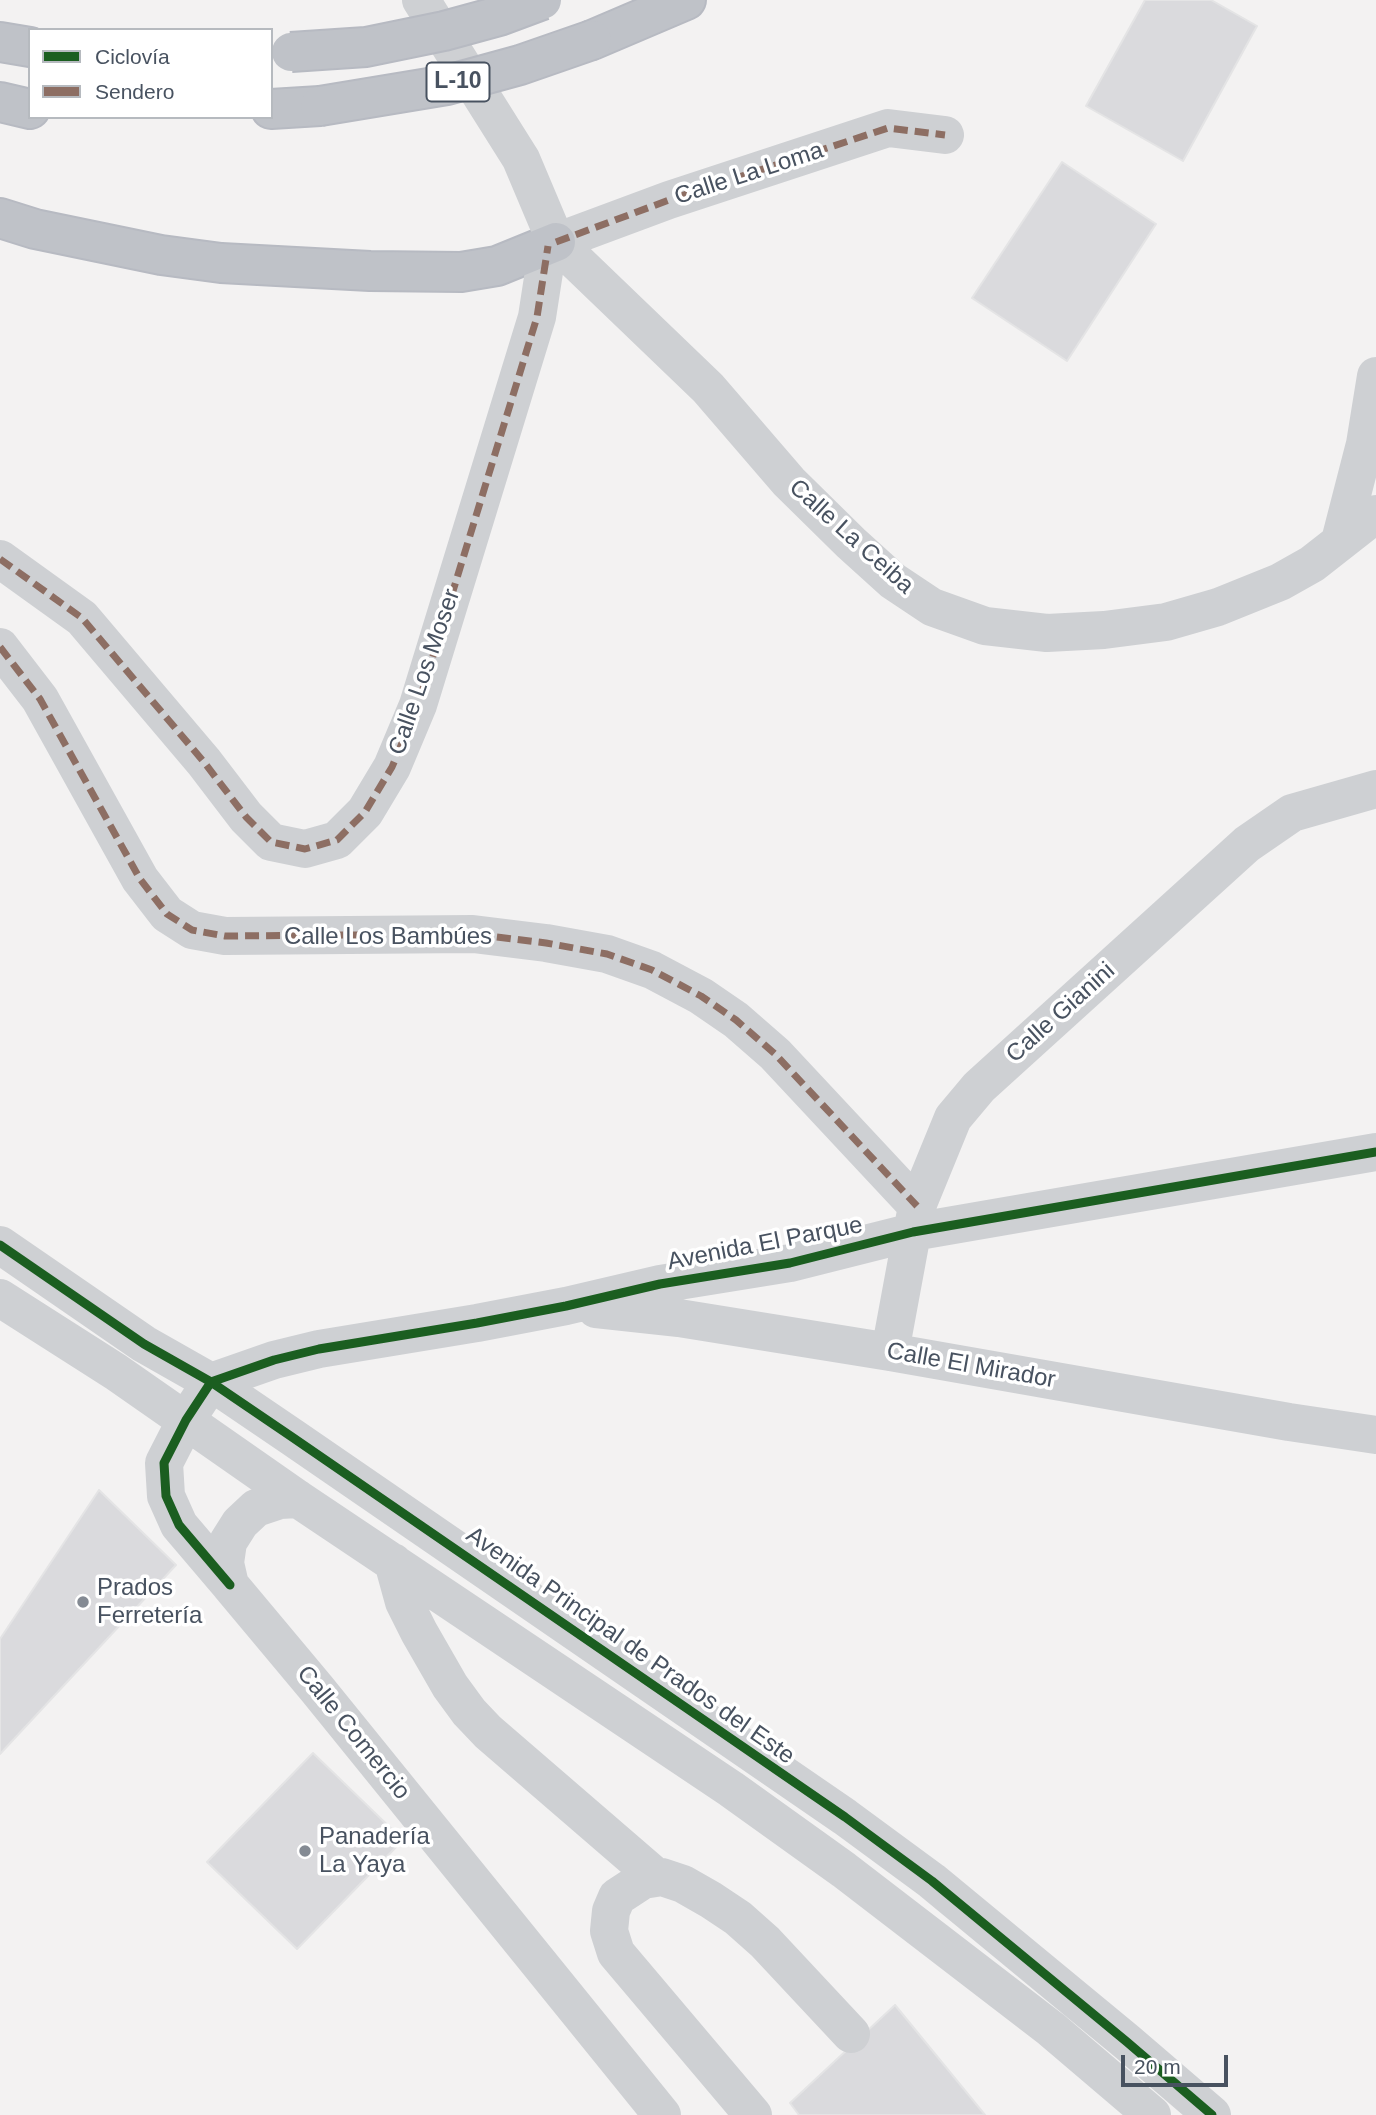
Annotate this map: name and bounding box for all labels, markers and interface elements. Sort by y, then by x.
legend [28,28,273,119]
text: Ciclovía [95,45,170,68]
road number: L-10 [426,62,490,102]
text: Sendero [95,80,174,103]
street label: Calle La Loma [671,136,827,212]
street label: Calle La Ceiba [783,474,919,600]
street label: Calle Los Moser [383,585,467,759]
street label: Calle Los Bambúes [284,923,492,951]
street label: Calle Gianini [1001,957,1121,1069]
street label: Avenida El Parque [665,1211,865,1277]
street label: Calle El Mirador [884,1337,1058,1395]
street label: Avenida Principal de Prados del Este [460,1521,800,1771]
place label: Prados Ferretería [97,1574,202,1630]
marker: Prados Ferretería [75,1594,91,1610]
street label: Calle Comercio [290,1660,416,1806]
place label: Panadería La Yaya [319,1823,430,1879]
marker: Panadería La Yaya [297,1843,313,1859]
scale bar [1124,2042,1231,2086]
text: 20 m [1134,2055,1181,2078]

